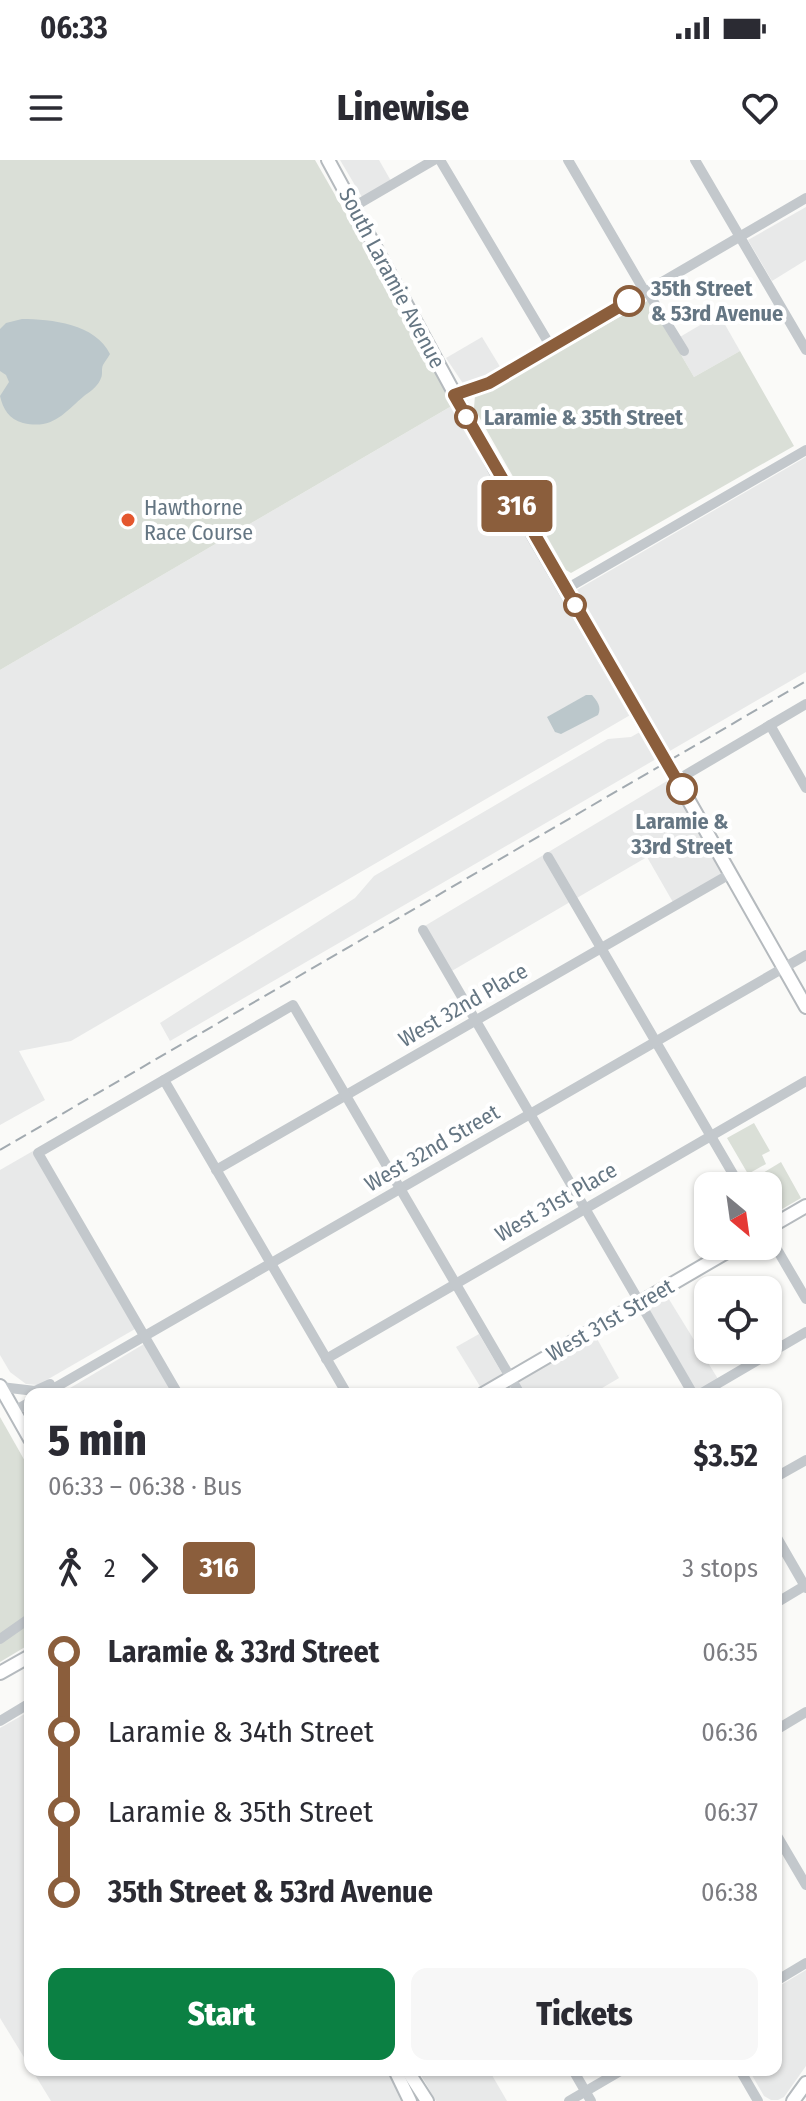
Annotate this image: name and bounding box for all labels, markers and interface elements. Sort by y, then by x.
text: 06:33 [40,10,108,46]
icon: menu [24,86,68,130]
text: Linewise [337,86,469,130]
icon: heart [738,86,782,130]
street label: South Laramie Avenue [333,183,451,373]
place label: 35th Street & 53rd Avenue [650,275,783,327]
marker: 35th Street & 53rd Avenue [614,286,644,316]
place label: Laramie & 35th Street [484,404,683,431]
marker: Laramie & 35th Street [455,406,477,428]
line badge: 316 [471,480,563,532]
text: 316 [497,489,537,522]
place label: Hawthorne Race Course [144,494,253,546]
marker: Hawthorne Race Course [119,511,137,529]
unlabelled marker [564,594,586,616]
marker: Laramie & 33rd Street [667,774,697,804]
place label: Laramie & 33rd Street [630,808,733,860]
street label: West 32nd Place [394,957,532,1053]
street label: West 32nd Street [360,1098,505,1197]
street label: West 31st Place [490,1156,622,1248]
north arrow [694,1172,782,1260]
map controls [694,1172,782,1364]
street label: West 31st Street [541,1272,679,1367]
button: locate [694,1276,782,1364]
text: 5 min [48,1414,147,1467]
text: $3.52 [693,1438,758,1474]
text: 06:33 – 06:38 · Bus [48,1471,242,1502]
icon: walk [48,1546,92,1590]
icon: forward [127,1546,171,1590]
text: 316 [199,1551,239,1584]
text: 2 [104,1553,115,1584]
text: 3 stops [682,1553,758,1584]
text: Laramie & 33rd Street [108,1634,379,1670]
text: 06:35 [702,1637,758,1668]
text: Laramie & 34th Street [108,1714,374,1750]
text: 06:36 [701,1717,758,1748]
text: Laramie & 35th Street [108,1794,373,1830]
text: 06:37 [704,1797,758,1828]
text: 35th Street & 53rd Avenue [108,1874,433,1910]
text: 06:38 [701,1877,758,1908]
button: Start [48,1968,395,2060]
button: Tickets [411,1968,758,2060]

